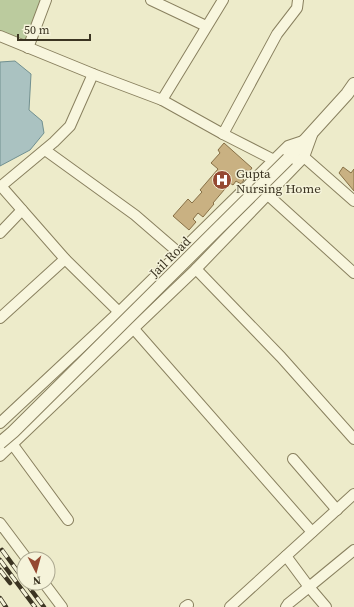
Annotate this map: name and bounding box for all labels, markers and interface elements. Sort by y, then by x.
scale bar [18,16,90,42]
text: 50 m [24,22,50,38]
place label: Gupta Nursing Home [236,165,321,197]
hospital icon: Gupta Nursing Home [211,169,233,191]
street label: Jail Road [145,232,195,282]
north arrow [16,551,56,591]
text: N [32,573,42,588]

